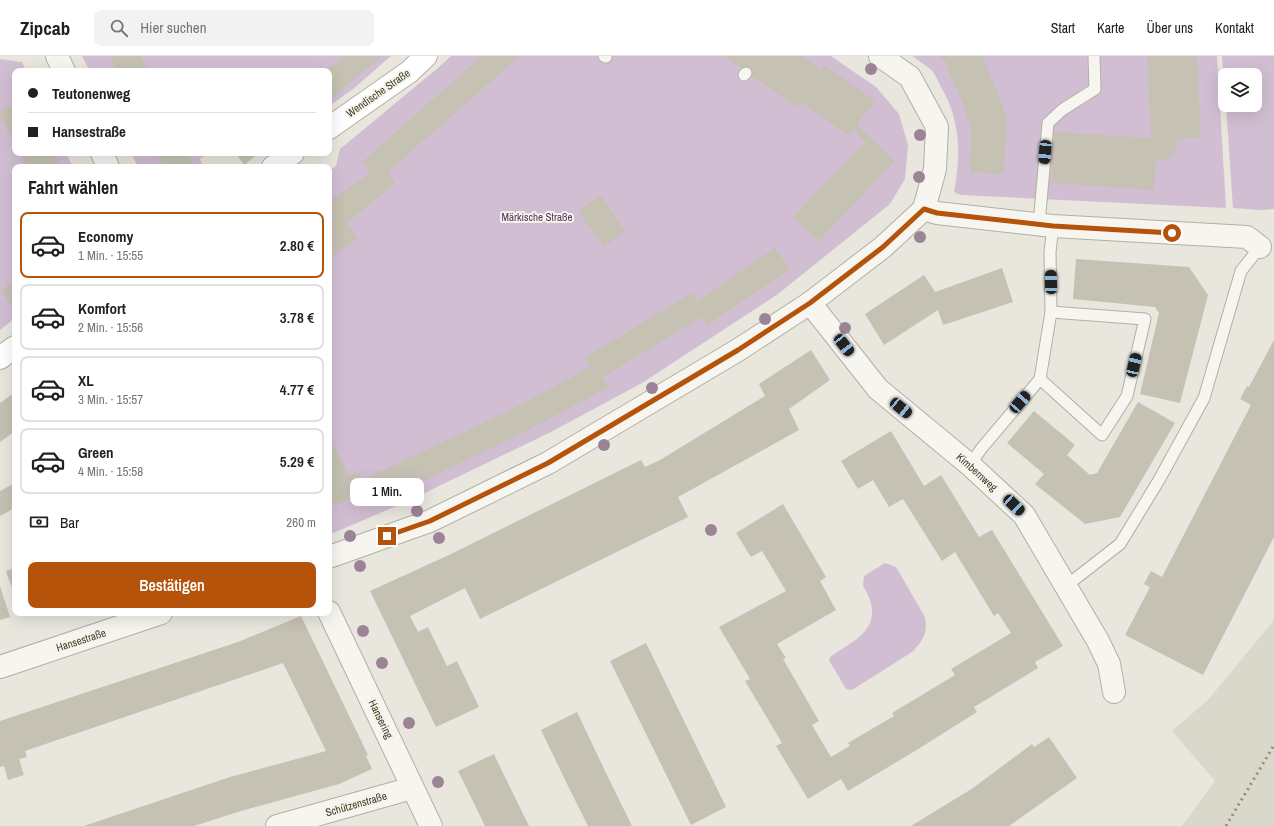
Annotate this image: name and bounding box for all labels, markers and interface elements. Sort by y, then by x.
search box [94,10,374,46]
text: Zipcab [20,15,70,41]
icon: search [108,17,130,39]
text: Hier suchen [140,17,207,38]
text: Start [1051,19,1075,37]
text: Karte [1097,19,1124,37]
text: Über uns [1146,19,1193,37]
text: Kontakt [1215,19,1254,37]
street label: Wendische Straße [343,66,413,120]
map controls [1218,68,1262,112]
button: layers [1218,68,1262,112]
text: Teutonenweg [52,83,130,104]
text: Hansestraße [52,121,126,142]
car [1038,140,1052,164]
text: Fahrt wählen [28,175,118,200]
park label: Märkische Straße [501,210,573,224]
route start [1163,224,1181,242]
text: Economy [78,226,133,247]
icon: car [30,227,66,263]
text: 2.80 € [280,235,314,256]
text: 1 Min. · 15:55 [78,247,143,264]
car [1045,270,1057,294]
text: Komfort [78,298,126,319]
icon: car [30,299,66,335]
text: 3.78 € [280,307,314,328]
text: 2 Min. · 15:56 [78,319,143,336]
car [832,332,856,358]
car [1125,352,1143,378]
text: XL [78,370,94,391]
icon: car [30,371,66,407]
text: 4.77 € [280,379,314,400]
car [1008,389,1032,415]
text: 3 Min. · 15:57 [78,391,143,408]
car [888,396,914,420]
text: Green [78,442,114,463]
icon: car [30,443,66,479]
street label: Kimbernweg [953,450,1001,494]
text: 5.29 € [280,451,314,472]
text: 4 Min. · 15:58 [78,463,143,480]
callout: 1 Min. [350,478,424,506]
text: 1 Min. [372,483,402,500]
car [1001,492,1027,518]
icon: cash [28,511,50,533]
text: Bar [60,512,79,533]
text: 260 m [286,514,316,531]
route end [378,527,396,545]
button: Bestätigen [28,562,316,608]
street label: Hansestraße [54,625,108,655]
street label: Hansering [366,697,396,741]
street label: Schützenstraße [324,789,388,819]

